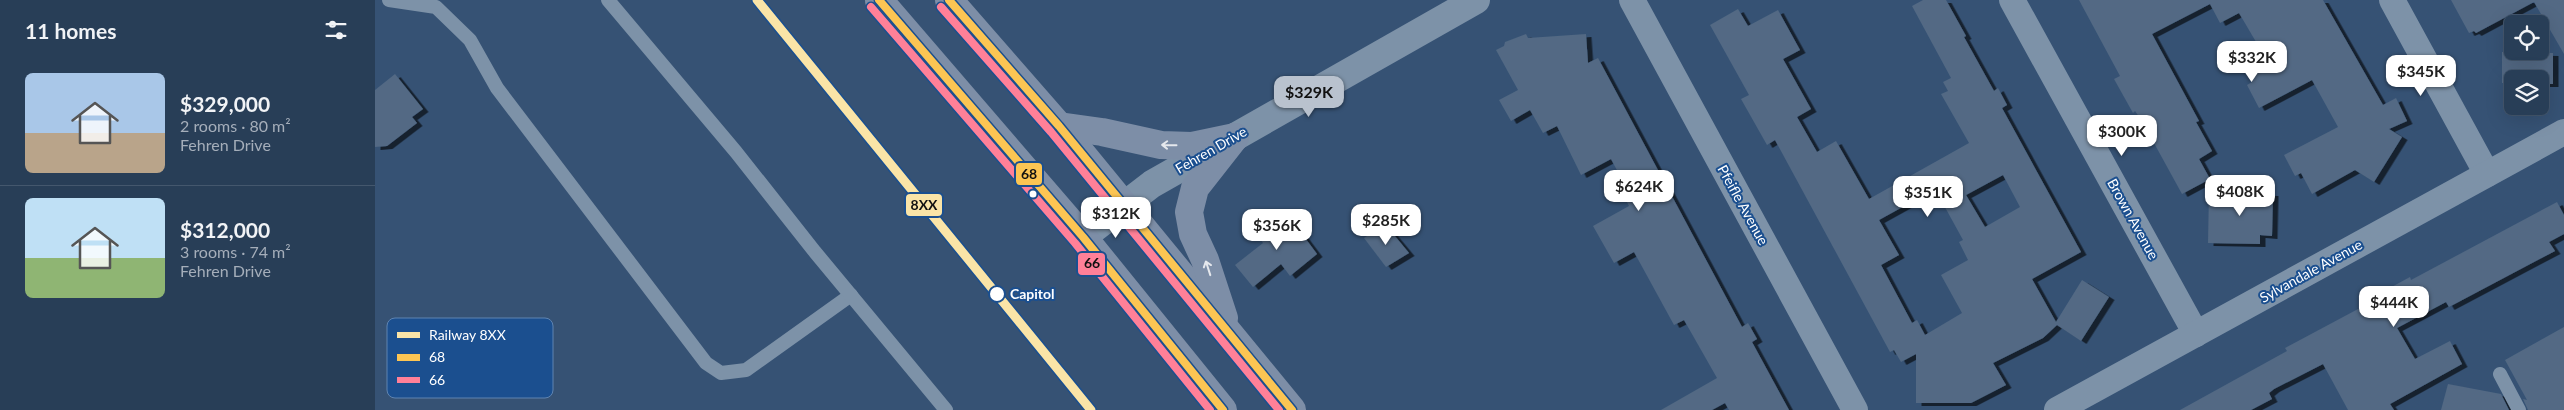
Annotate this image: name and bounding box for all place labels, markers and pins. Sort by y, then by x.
pin: $332K [2217,41,2287,83]
pin: $345K [2386,54,2456,97]
pin: $329K [1274,76,1344,118]
pin: $300K [2087,114,2157,157]
pin: $624K [1604,170,1674,212]
pin: $408K [2205,174,2275,217]
pin: $351K [1893,176,1963,218]
unlabelled marker [1028,189,1038,199]
pin: $312K [1081,196,1151,239]
pin: $285K [1351,204,1421,246]
pin: $356K [1242,208,1312,251]
marker: Capitol [988,285,1006,303]
place label: Capitol [1010,285,1055,302]
pin: $444K [2359,286,2429,328]

